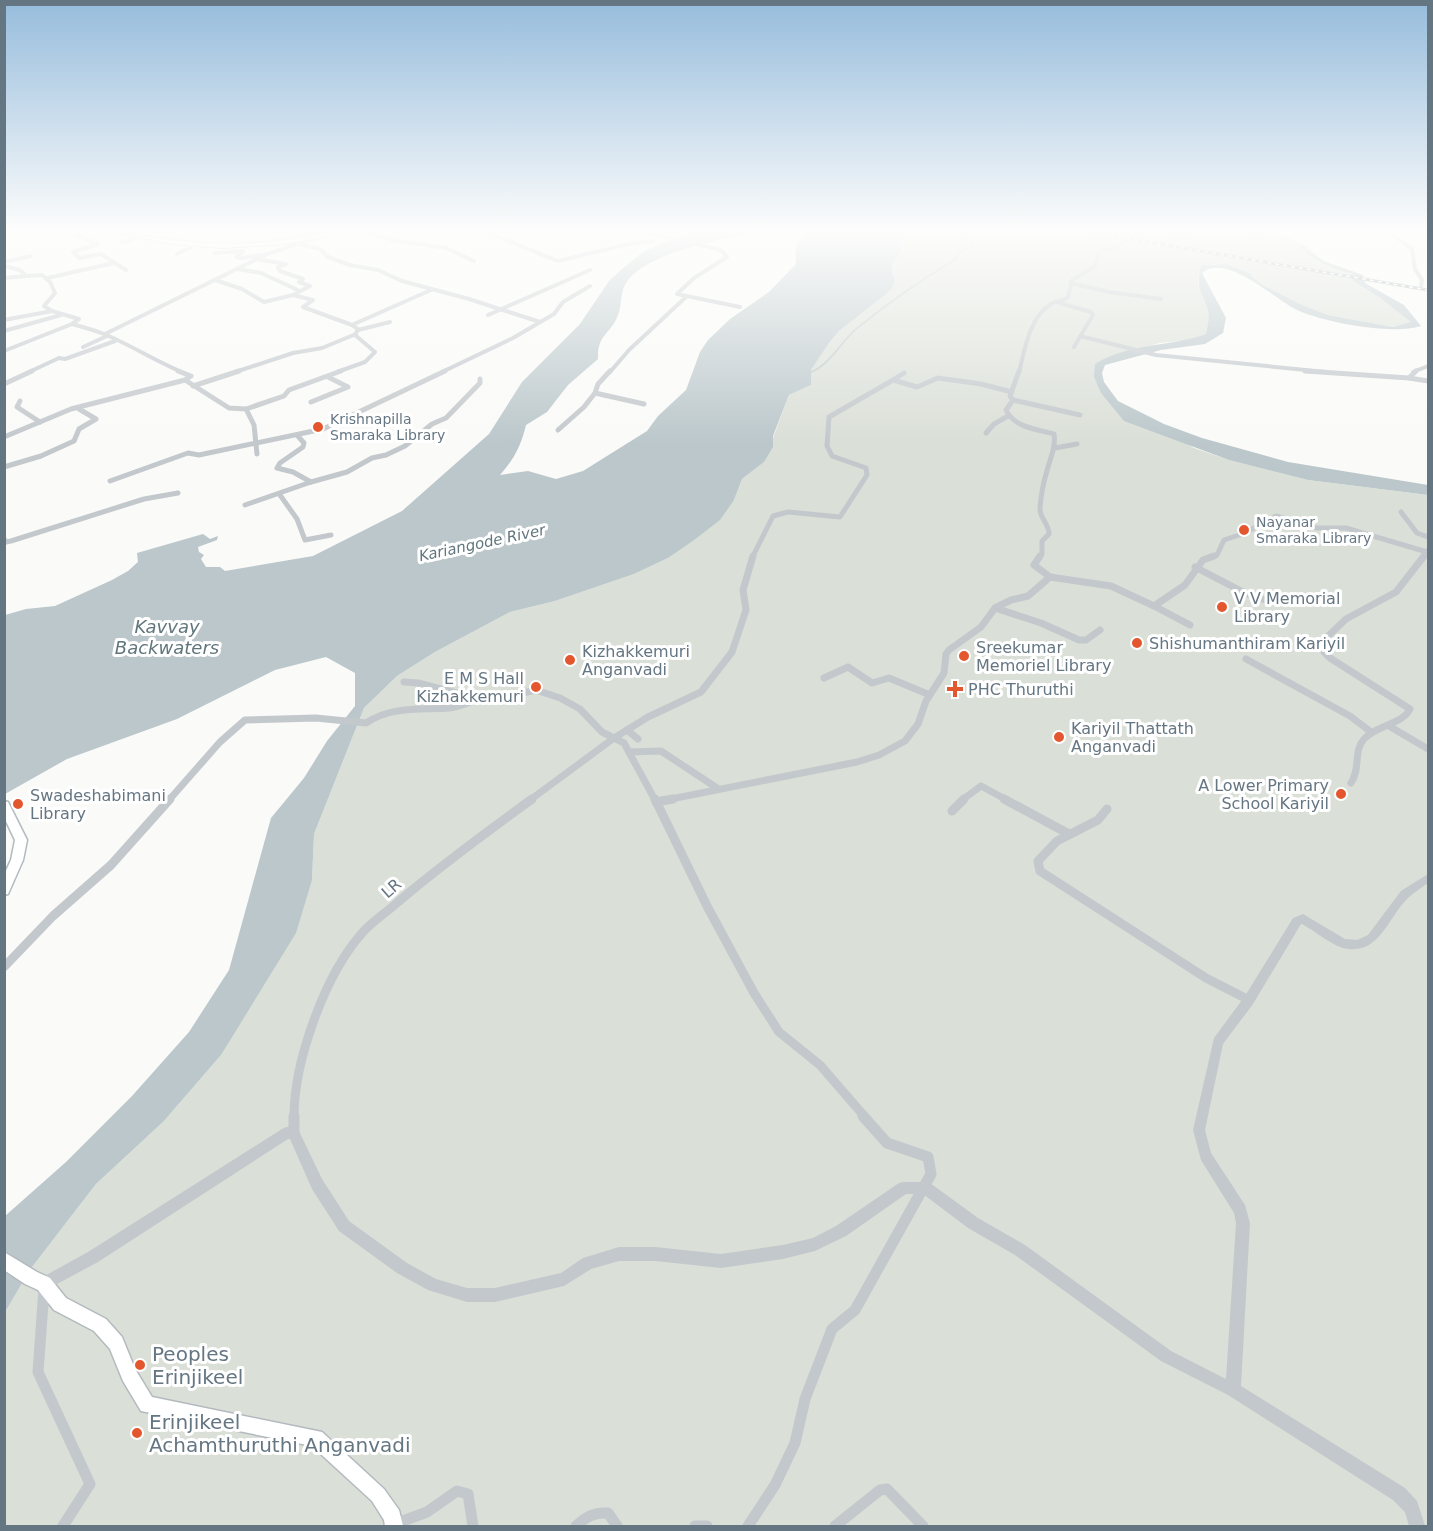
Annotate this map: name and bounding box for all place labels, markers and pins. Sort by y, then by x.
place label: Krishnapilla Smaraka Library [330,411,445,443]
marker: Krishnapilla Smaraka Library [311,420,325,434]
place label: Nayanar Smaraka Library [1256,514,1371,546]
marker: Nayanar Smaraka Library [1237,523,1251,537]
place label: V V Memorial Library [1234,589,1340,626]
marker: V V Memorial Library [1215,600,1229,614]
place label: Shishumanthiram Kariyil [1149,634,1345,653]
marker: Shishumanthiram Kariyil [1130,636,1144,650]
place label: Sreekumar Memoriel Library [976,638,1111,675]
place label: Kizhakkemuri Anganvadi [582,642,690,679]
marker: Sreekumar Memoriel Library [957,649,971,663]
marker: Kizhakkemuri Anganvadi [563,653,577,667]
place label: E M S Hall Kizhakkemuri [416,669,524,706]
marker: E M S Hall Kizhakkemuri [529,680,543,694]
marker: PHC Thuruthi [946,680,964,698]
place label: PHC Thuruthi [968,680,1074,699]
place label: Kariyil Thattath Anganvadi [1071,719,1194,756]
marker: Kariyil Thattath Anganvadi [1052,730,1066,744]
place label: A Lower Primary School Kariyil [1198,776,1329,813]
place label: Swadeshabimani Library [30,786,166,823]
marker: A Lower Primary School Kariyil [1334,787,1348,801]
marker: Swadeshabimani Library [11,797,25,811]
place label: Peoples Erinjikeel [152,1342,243,1389]
marker: Peoples Erinjikeel [133,1358,147,1372]
place label: Erinjikeel Achamthuruthi Anganvadi [149,1410,411,1457]
marker: Erinjikeel Achamthuruthi Anganvadi [130,1426,144,1440]

